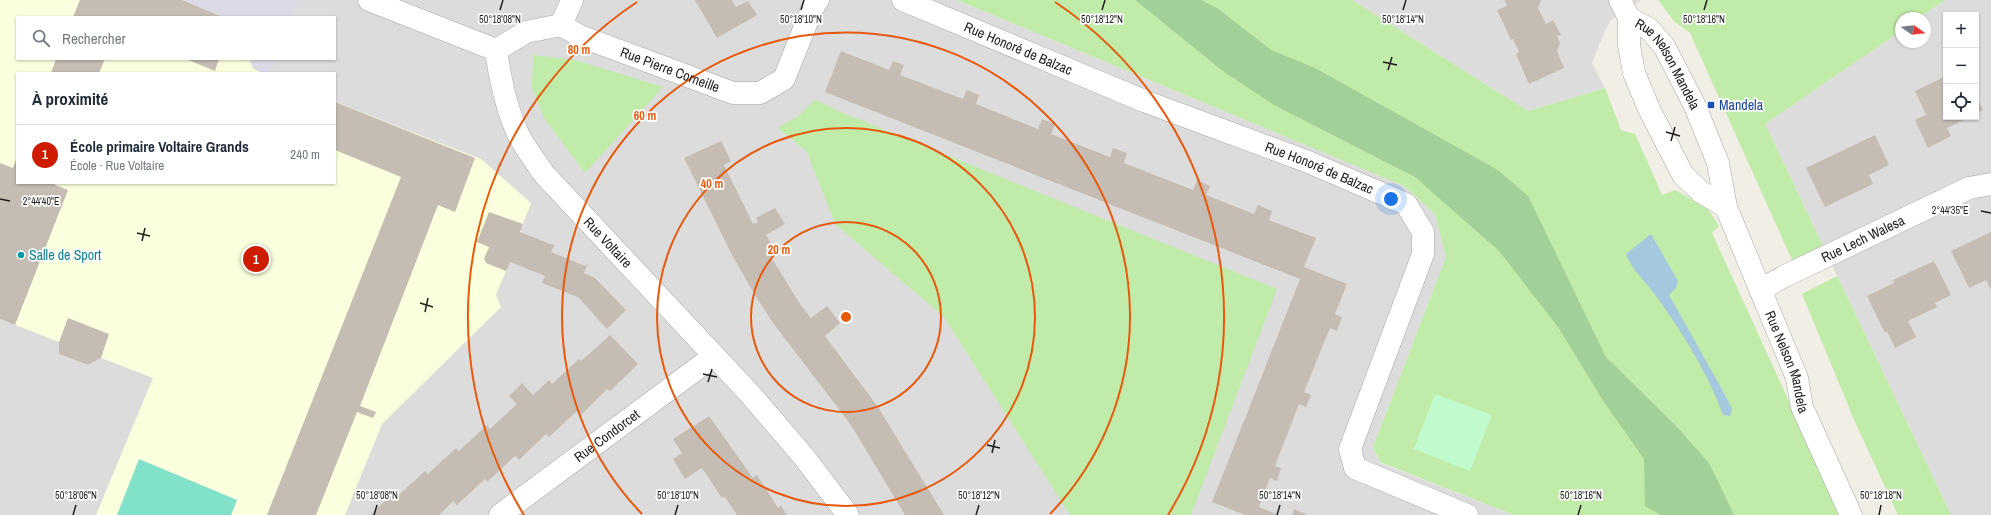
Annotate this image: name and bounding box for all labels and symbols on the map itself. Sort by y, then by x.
north arrow [1895,12,1931,48]
text: 50°18'08"N [479,13,521,26]
text: 50°18'10"N [780,13,822,26]
text: 50°18'12"N [1081,13,1123,26]
text: 50°18'14"N [1382,13,1424,26]
text: 50°18'16"N [1683,13,1725,26]
street label: Rue Nelson Mandela [1632,14,1704,113]
street label: Rue Honoré de Balzac [961,18,1075,79]
text: 80 m [568,42,590,58]
street label: Rue Pierre Corneille [618,43,722,96]
place label: Mandela [1719,96,1764,114]
marker: Mandela [1706,100,1716,110]
text: 60 m [634,108,656,124]
street label: Rue Honoré de Balzac [1263,138,1377,198]
text: 40 m [701,176,723,192]
your location [1381,189,1401,209]
text: 2°44'40"E [23,195,59,208]
text: 2°44'35"E [1932,204,1968,217]
street label: Rue Lech Walesa [1818,211,1908,266]
street label: Rue Voltaire [580,213,636,272]
text: 20 m [768,242,790,258]
pin: 1 [243,244,269,274]
place label: Salle de Sport [29,246,101,264]
marker: Salle de Sport [16,250,26,260]
street label: Rue Nelson Mandela [1761,308,1813,417]
centre of rings [839,310,853,324]
street label: Rue Condorcet [570,405,643,466]
text: 50°18'06"N [55,489,97,502]
text: 50°18'08"N [356,489,398,502]
text: 50°18'10"N [657,489,699,502]
text: 50°18'12"N [958,489,1000,502]
text: 50°18'14"N [1259,489,1301,502]
text: 50°18'16"N [1560,489,1602,502]
text: 50°18'18"N [1860,489,1902,502]

